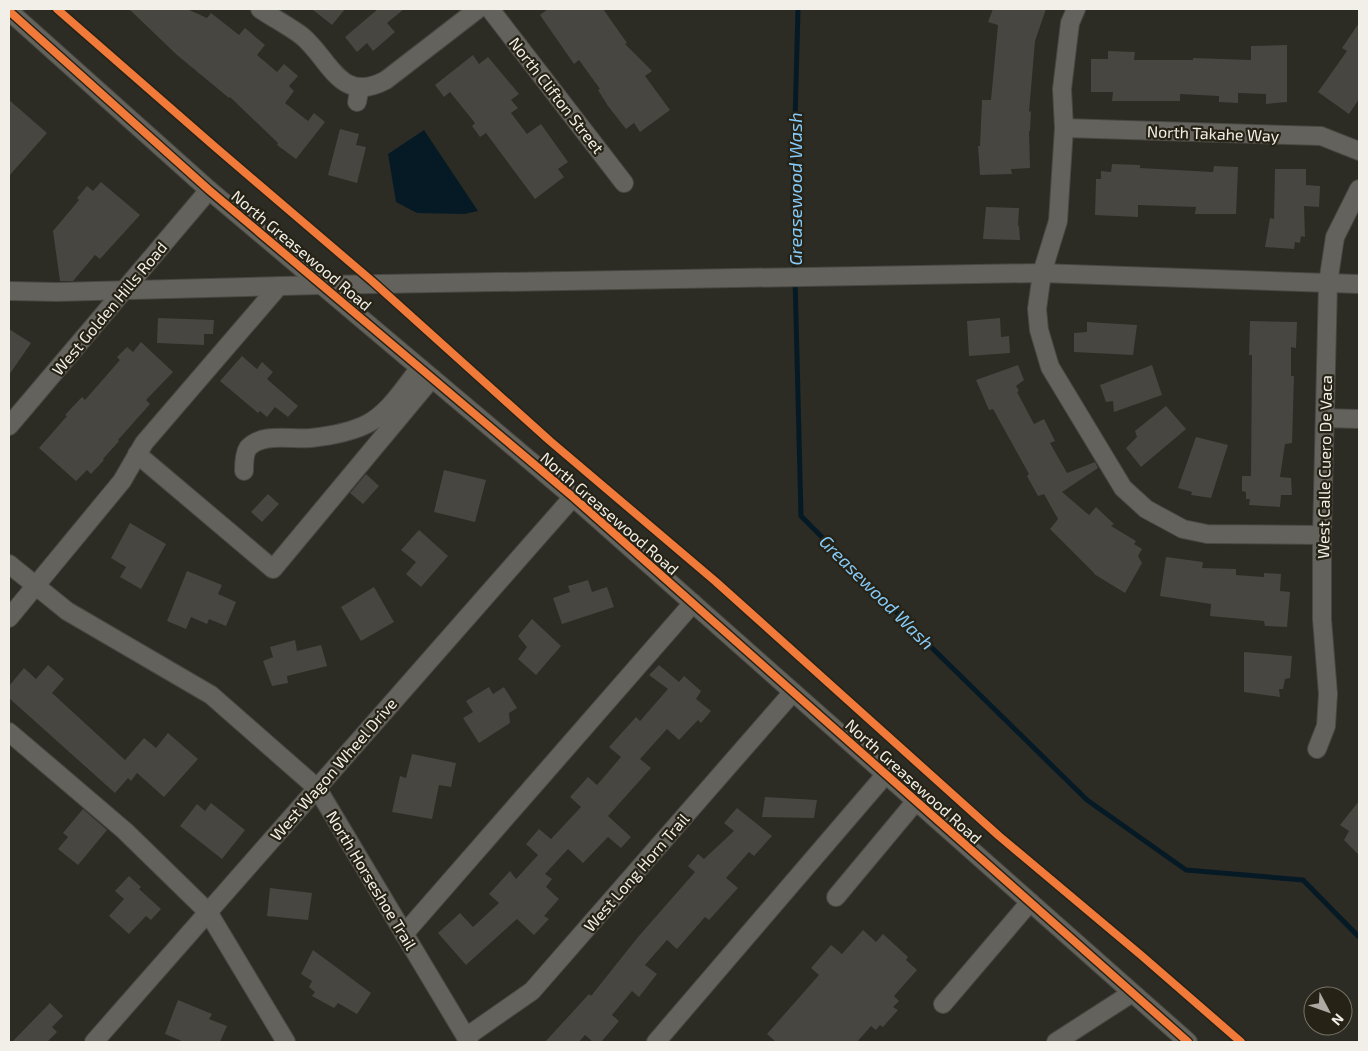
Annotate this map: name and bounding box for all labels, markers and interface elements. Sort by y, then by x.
street label: North Clifton Street [506,33,608,157]
water label: Greasewood Wash [784,112,806,266]
street label: North Takahe Way [1147,121,1280,145]
street label: North Greasewood Road [228,186,376,314]
street label: West Golden Hills Road [48,237,170,379]
street label: West Calle Cuero De Vaca [1313,375,1335,559]
street label: North Greasewood Road [537,448,683,578]
water label: Greasewood Wash [815,530,939,654]
street label: West Wagon Wheel Drive [266,694,400,844]
street label: North Greasewood Road [842,715,986,847]
street label: North Horseshoe Trail [323,807,421,953]
street label: West Long Horn Trail [579,809,693,935]
north arrow [1303,986,1353,1036]
text: N [1328,1010,1348,1029]

